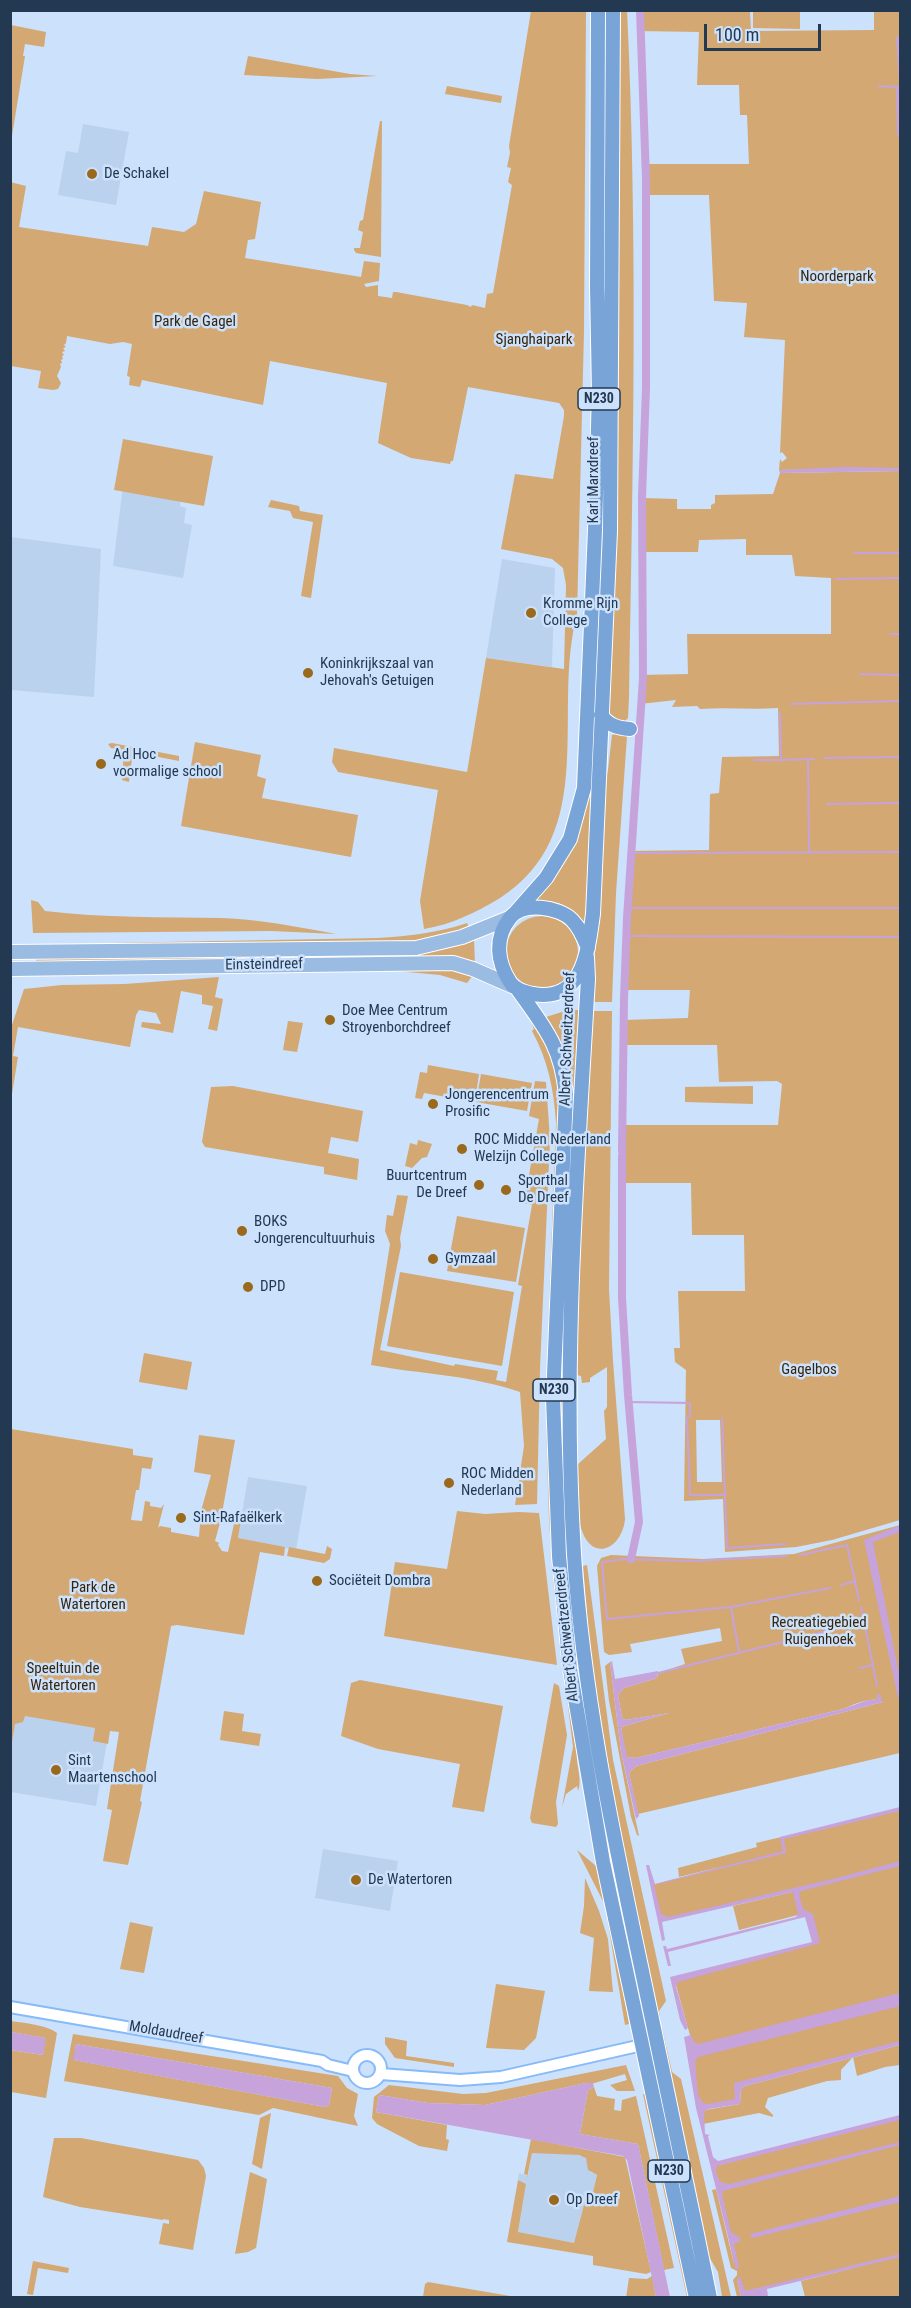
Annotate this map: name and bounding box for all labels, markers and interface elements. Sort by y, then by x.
scale bar [707,12,824,50]
text: 100 m [715,24,759,45]
place label: De Schakel [104,165,169,183]
marker: De Schakel [85,167,99,181]
park label: Noorderpark [800,268,874,286]
park label: Park de Gagel [154,313,236,331]
park label: Sjanghaipark [496,331,572,349]
road number: N230 [578,388,620,410]
street label: Karl Marxdreef [585,436,603,524]
place label: Kromme Rijn College [543,595,618,630]
marker: Kromme Rijn College [524,606,538,620]
place label: Koninkrijkszaal van Jehovah's Getuigen [320,655,434,690]
marker: Koninkrijkszaal van Jehovah's Getuigen [301,666,315,680]
place label: Ad Hoc voormalige school [113,746,222,781]
marker: Ad Hoc voormalige school [94,757,108,771]
street label: Einsteindreef [225,955,303,975]
street label: Albert Schweitzerdreef [557,971,579,1107]
place label: Doe Mee Centrum Stroyenborchdreef [342,1002,451,1037]
marker: Doe Mee Centrum Stroyenborchdreef [323,1013,337,1027]
place label: Jongerencentrum Prosific [445,1086,549,1121]
marker: Jongerencentrum Prosific [426,1097,440,1111]
place label: ROC Midden Nederland Welzijn College [474,1131,611,1166]
marker: ROC Midden Nederland Welzijn College [455,1142,469,1156]
place label: Buurtcentrum De Dreef [386,1167,467,1202]
place label: Sporthal De Dreef [518,1172,569,1207]
marker: Buurtcentrum De Dreef [472,1178,486,1192]
marker: Sporthal De Dreef [499,1183,513,1197]
place label: BOKS Jongerencultuurhuis [254,1213,375,1248]
marker: BOKS Jongerencultuurhuis [235,1224,249,1238]
place label: Gymzaal [445,1250,496,1268]
marker: Gymzaal [426,1252,440,1266]
place label: DPD [260,1278,285,1296]
marker: DPD [241,1280,255,1294]
park label: Gagelbos [781,1361,837,1379]
road number: N230 [533,1379,575,1401]
place label: ROC Midden Nederland [461,1465,534,1500]
marker: ROC Midden Nederland [442,1476,456,1490]
place label: Sint-Rafaëlkerk [193,1509,282,1527]
marker: Sint-Rafaëlkerk [174,1511,188,1525]
street label: Albert Schweitzerdreef [551,1567,583,1703]
place label: Sociëteit Dombra [329,1572,431,1590]
marker: Sociëteit Dombra [310,1574,324,1588]
park label: Park de Watertoren [60,1579,126,1614]
park label: Recreatiegebied Ruigenhoek [771,1614,867,1649]
park label: Speeltuin de Watertoren [27,1660,99,1695]
place label: Sint Maartenschool [68,1752,157,1787]
marker: Sint Maartenschool [49,1763,63,1777]
place label: De Watertoren [368,1871,452,1889]
marker: De Watertoren [349,1873,363,1887]
street label: Moldaudreef [128,2018,204,2048]
road number: N230 [648,2160,690,2182]
place label: Op Dreef [566,2191,618,2209]
marker: Op Dreef [547,2193,561,2207]

